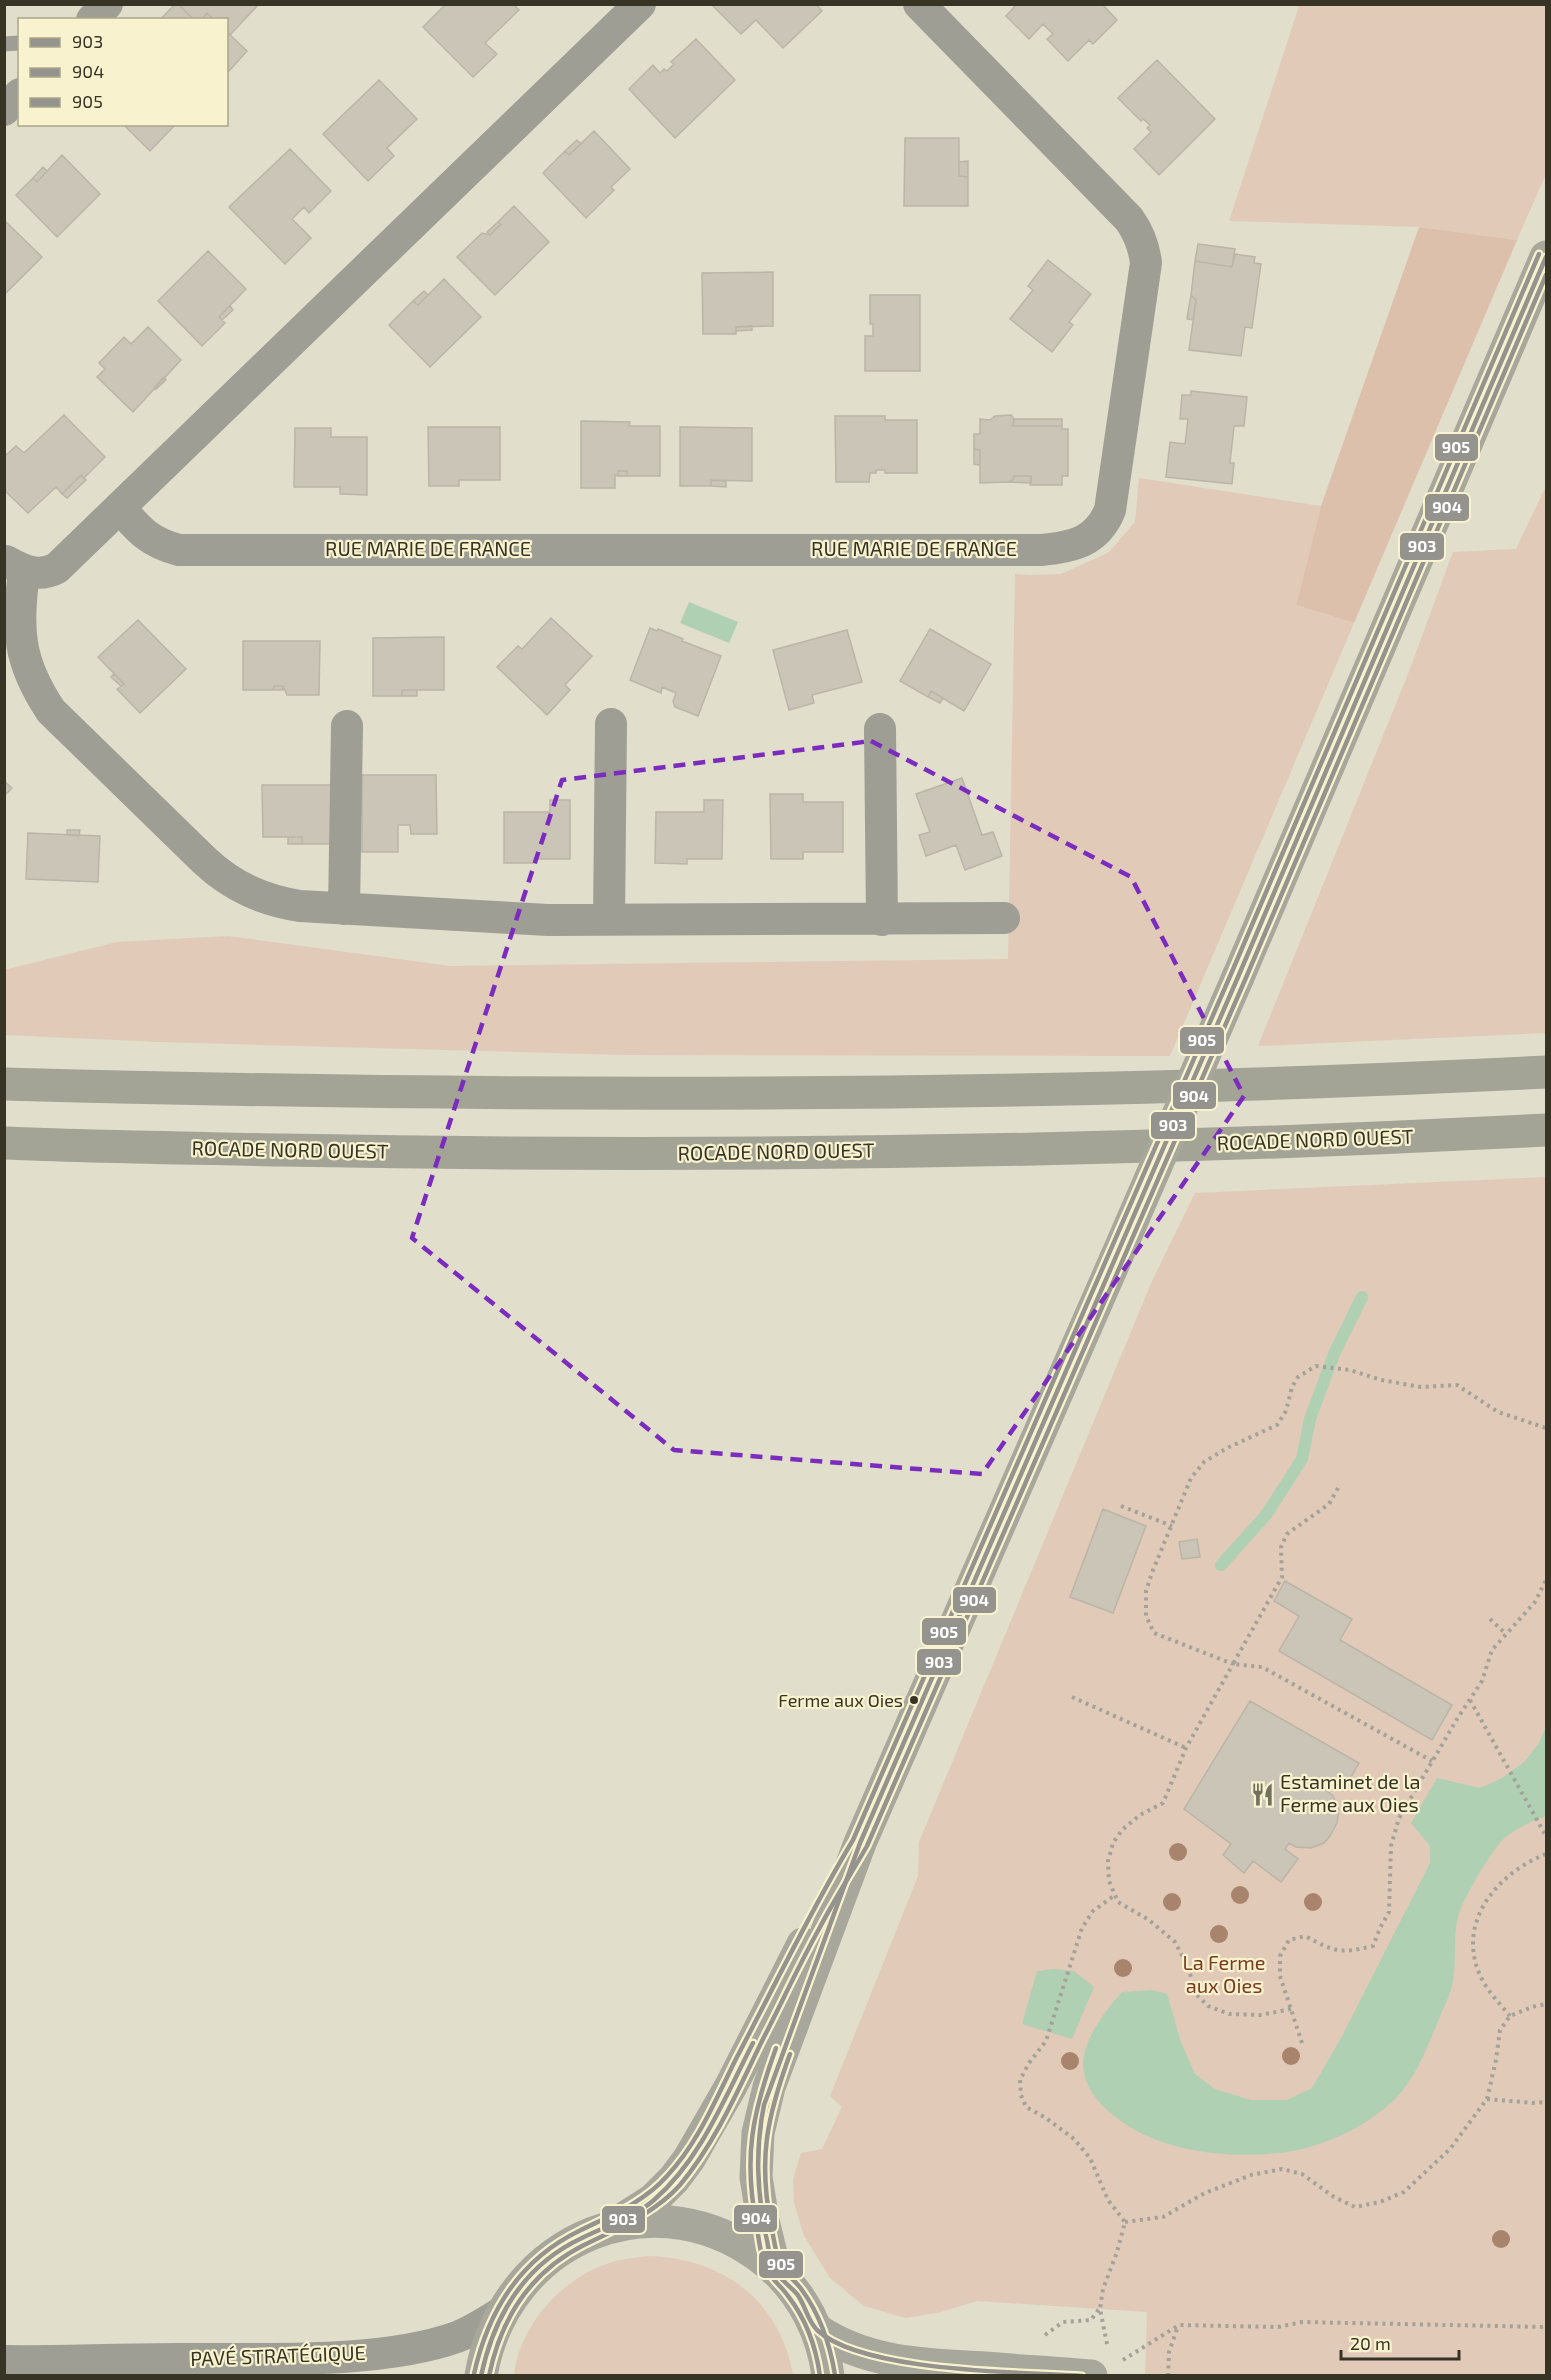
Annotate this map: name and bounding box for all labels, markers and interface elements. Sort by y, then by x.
legend [18,18,228,126]
text: 903 [72,30,103,52]
text: 904 [72,60,104,82]
text: 905 [72,90,103,112]
line badge: 905 [1434,433,1479,462]
text: 905 [1442,437,1470,456]
line badge: 904 [1424,493,1470,522]
text: 904 [1432,497,1462,516]
line badge: 903 [1399,532,1445,561]
street label: RUE MARIE DE FRANCE [325,536,531,560]
street label: RUE MARIE DE FRANCE [811,536,1017,560]
text: 903 [1408,536,1436,555]
line badge: 905 [1179,1026,1225,1055]
text: 905 [1188,1030,1216,1049]
line badge: 904 [1172,1081,1217,1110]
text: 904 [1179,1086,1209,1105]
line badge: 903 [1150,1111,1196,1140]
text: 903 [1159,1115,1187,1134]
street label: ROCADE NORD OUEST [1216,1124,1414,1154]
street label: ROCADE NORD OUEST [191,1135,389,1163]
street label: ROCADE NORD OUEST [677,1137,875,1165]
line badge: 904 [952,1586,997,1614]
text: 904 [959,1590,989,1609]
line badge: 905 [921,1617,967,1646]
text: 905 [930,1622,958,1641]
line badge: 903 [916,1648,962,1676]
text: 903 [925,1652,953,1671]
place label: Ferme aux Oies [778,1689,903,1711]
marker: Ferme aux Oies [908,1694,920,1706]
place label: Estaminet de la Ferme aux Oies [1280,1769,1420,1816]
restaurant icon: Estaminet de la Ferme aux Oies [1249,1781,1275,1807]
park label: La Ferme aux Oies [1182,1950,1266,1997]
line badge: 904 [733,2204,778,2233]
line badge: 903 [601,2205,646,2234]
text: 904 [741,2208,771,2227]
text: 903 [609,2209,637,2228]
line badge: 905 [758,2250,804,2279]
text: 905 [767,2254,795,2273]
scale bar [1341,2323,1460,2361]
text: 20 m [1350,2332,1391,2354]
street label: PAVÉ STRATÉGIQUE [190,2340,366,2370]

